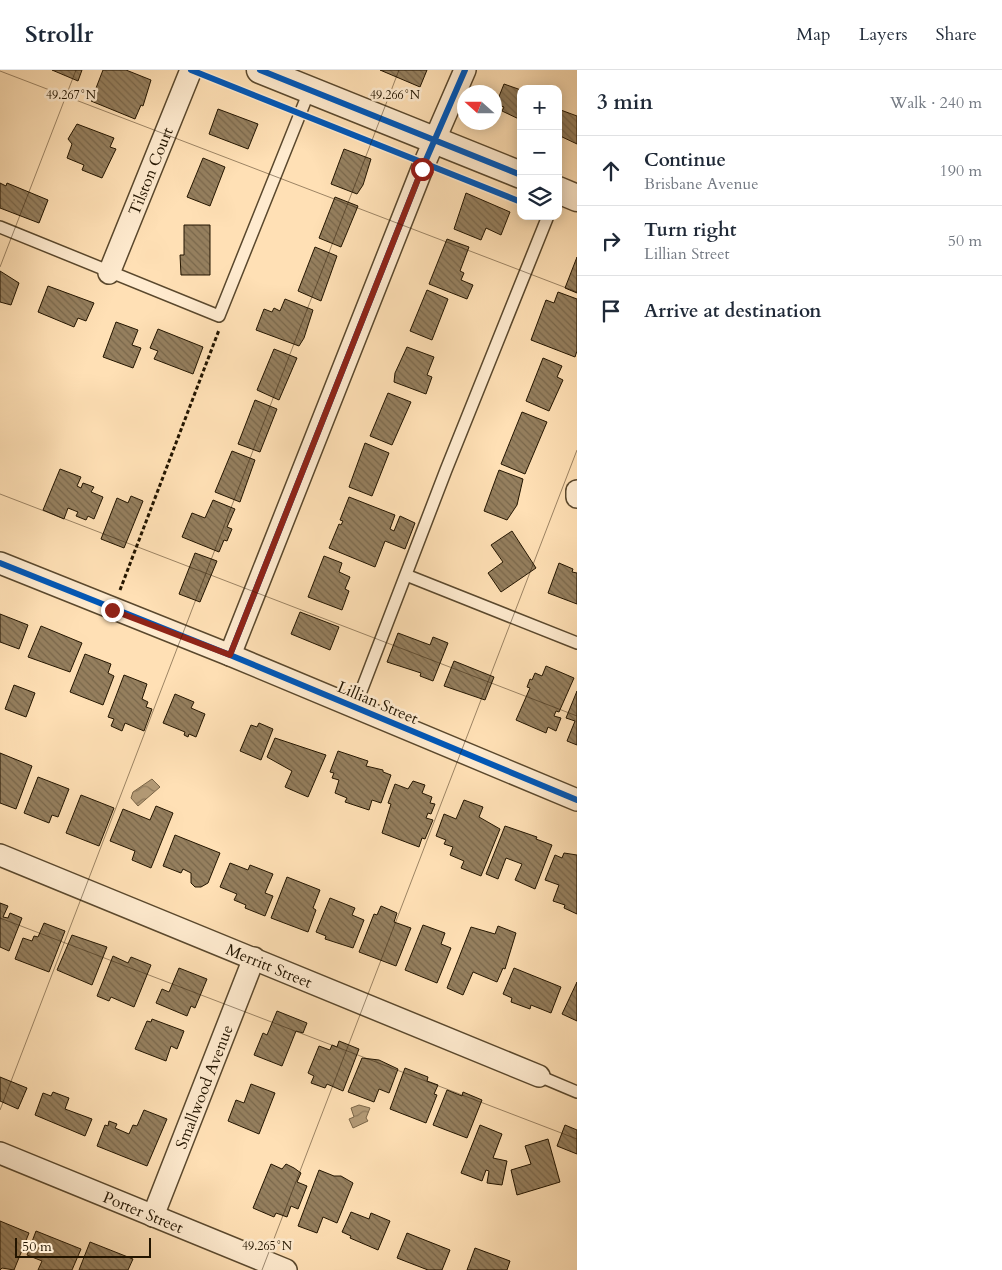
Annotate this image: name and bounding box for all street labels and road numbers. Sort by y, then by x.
street label: Tilston Court [123,124,179,219]
street label: Lillian Street [334,676,421,730]
street label: Merritt Street [222,939,315,994]
street label: Smallwood Avenue [170,1022,239,1152]
street label: Porter Street [100,1186,187,1239]

